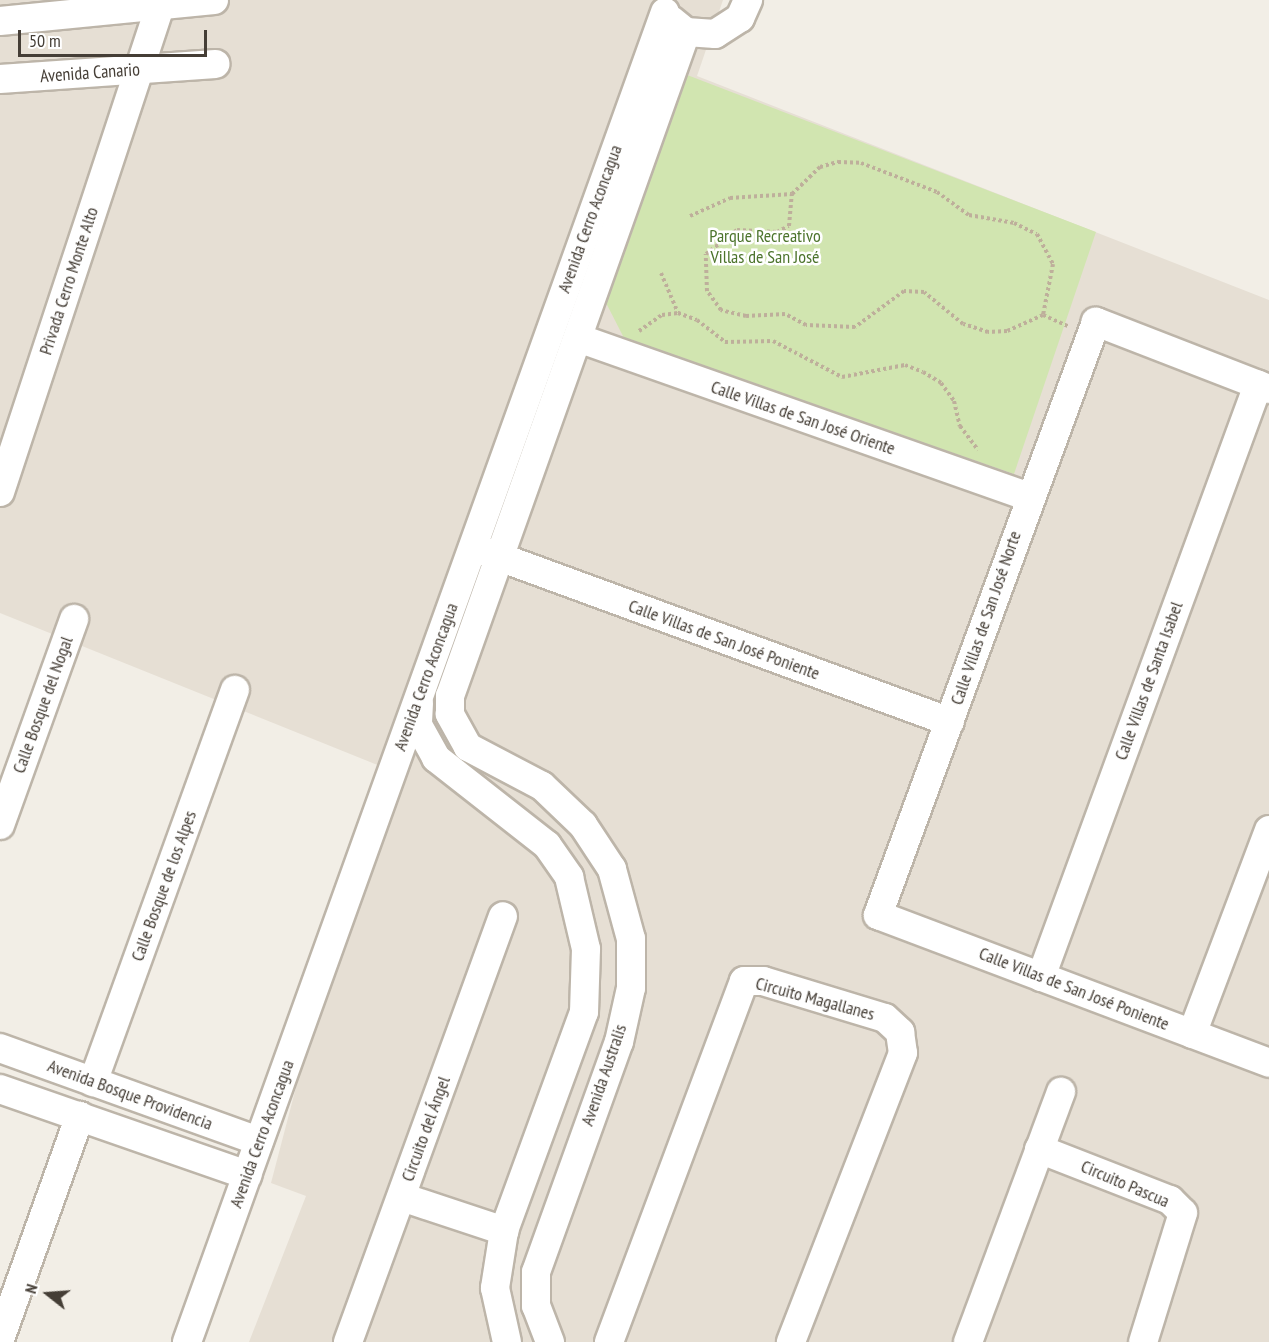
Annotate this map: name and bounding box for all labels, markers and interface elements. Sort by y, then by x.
scale bar [21,18,210,56]
text: 50 m [29,29,61,52]
street label: Avenida Canario [39,59,141,87]
street label: Avenida Cerro Aconcagua [553,142,627,296]
street label: Privada Cerro Monte Alto [35,204,103,358]
park label: Parque Recreativo Villas de San José [709,226,821,268]
street label: Calle Villas de San José Oriente [708,376,898,460]
street label: Calle Villas de San José Norte [946,528,1026,708]
street label: Calle Villas de San José Poniente [625,595,823,685]
street label: Calle Villas de Santa Isabel [1110,599,1188,763]
street label: Avenida Cerro Aconcagua [389,600,463,754]
street label: Calle Bosque del Nogal [8,634,78,776]
street label: Calle Bosque de los Alpes [127,808,201,964]
street label: Calle Villas de San José Poniente [976,943,1172,1035]
street label: Circuito Magallanes [753,973,877,1025]
street label: Avenida Australis [576,1021,632,1129]
street label: Avenida Bosque Providencia [45,1055,215,1135]
street label: Avenida Cerro Aconcagua [225,1057,299,1211]
street label: Circuito del Ángel [397,1073,455,1185]
street label: Circuito Pascua [1078,1156,1172,1212]
north arrow [18,1264,78,1324]
text: N [20,1282,42,1296]

